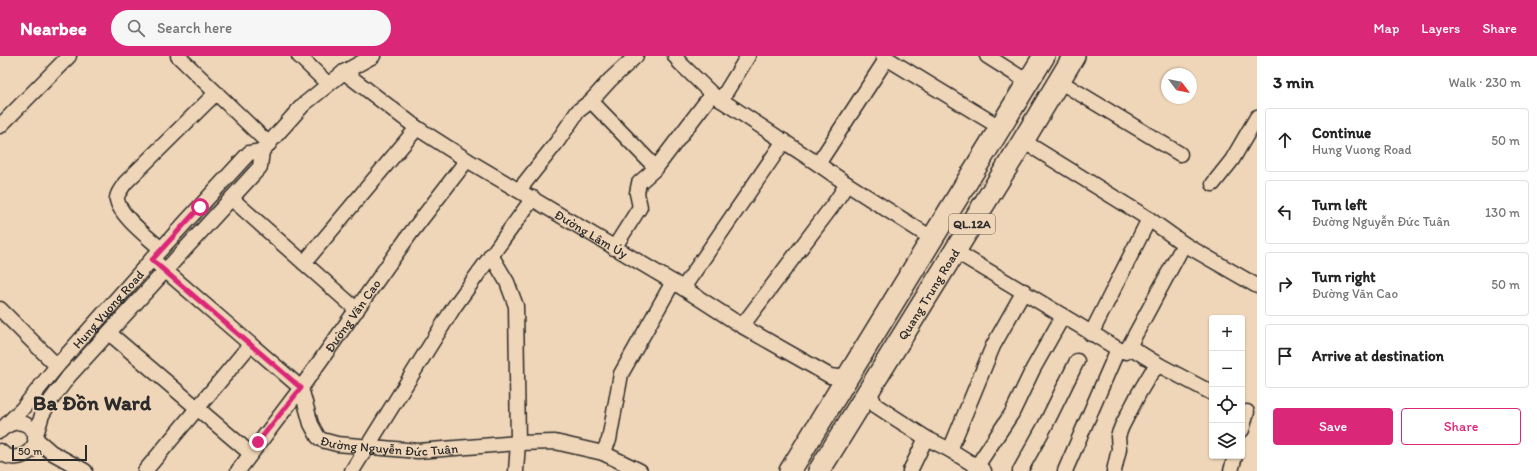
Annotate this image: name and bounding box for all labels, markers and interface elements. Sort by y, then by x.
search box [111,10,391,46]
text: Nearbee [20,17,87,40]
icon: search [125,17,147,39]
text: Search here [157,19,232,37]
text: Map [1374,20,1399,37]
text: Layers [1421,20,1460,37]
text: Share [1482,20,1517,37]
north arrow [1161,68,1197,104]
text: 3 min [1273,72,1314,92]
text: Walk · 230 m [1449,75,1521,90]
text: Continue [1312,124,1371,142]
icon: ahead [1274,129,1296,151]
text: 50 m [1491,133,1520,148]
text: Hung Vuong Road [1312,142,1411,157]
text: Turn left [1312,196,1367,214]
route start [191,198,209,216]
icon: left [1274,201,1296,223]
text: 130 m [1485,205,1520,220]
street label: Đường Lâm Úy [552,206,631,261]
road number: QL.12A [949,214,995,234]
text: Đường Nguyễn Đức Tuân [1312,214,1450,229]
street label: Quang Trung Road [894,246,962,343]
street label: Hung Vuong Road [69,267,146,351]
text: Turn right [1312,268,1376,286]
icon: right [1274,273,1296,295]
street label: Đường Văn Cao [321,276,384,355]
text: 50 m [1491,277,1520,292]
text: Đường Văn Cao [1312,286,1398,301]
map controls [1209,315,1245,459]
button: + [1209,315,1245,351]
icon: arrive [1274,345,1296,367]
text: Arrive at destination [1312,347,1444,365]
button: − [1209,351,1245,387]
button: locate [1209,387,1245,423]
district label: Ba Đồn Ward [33,390,152,415]
button: Save [1273,408,1393,445]
button: Share [1401,408,1521,445]
button: layers [1209,423,1245,459]
street label: Đường Nguyễn Đức Tuân [319,432,459,459]
route end [249,433,267,451]
scale bar [12,443,87,462]
text: 50 m [18,445,42,458]

